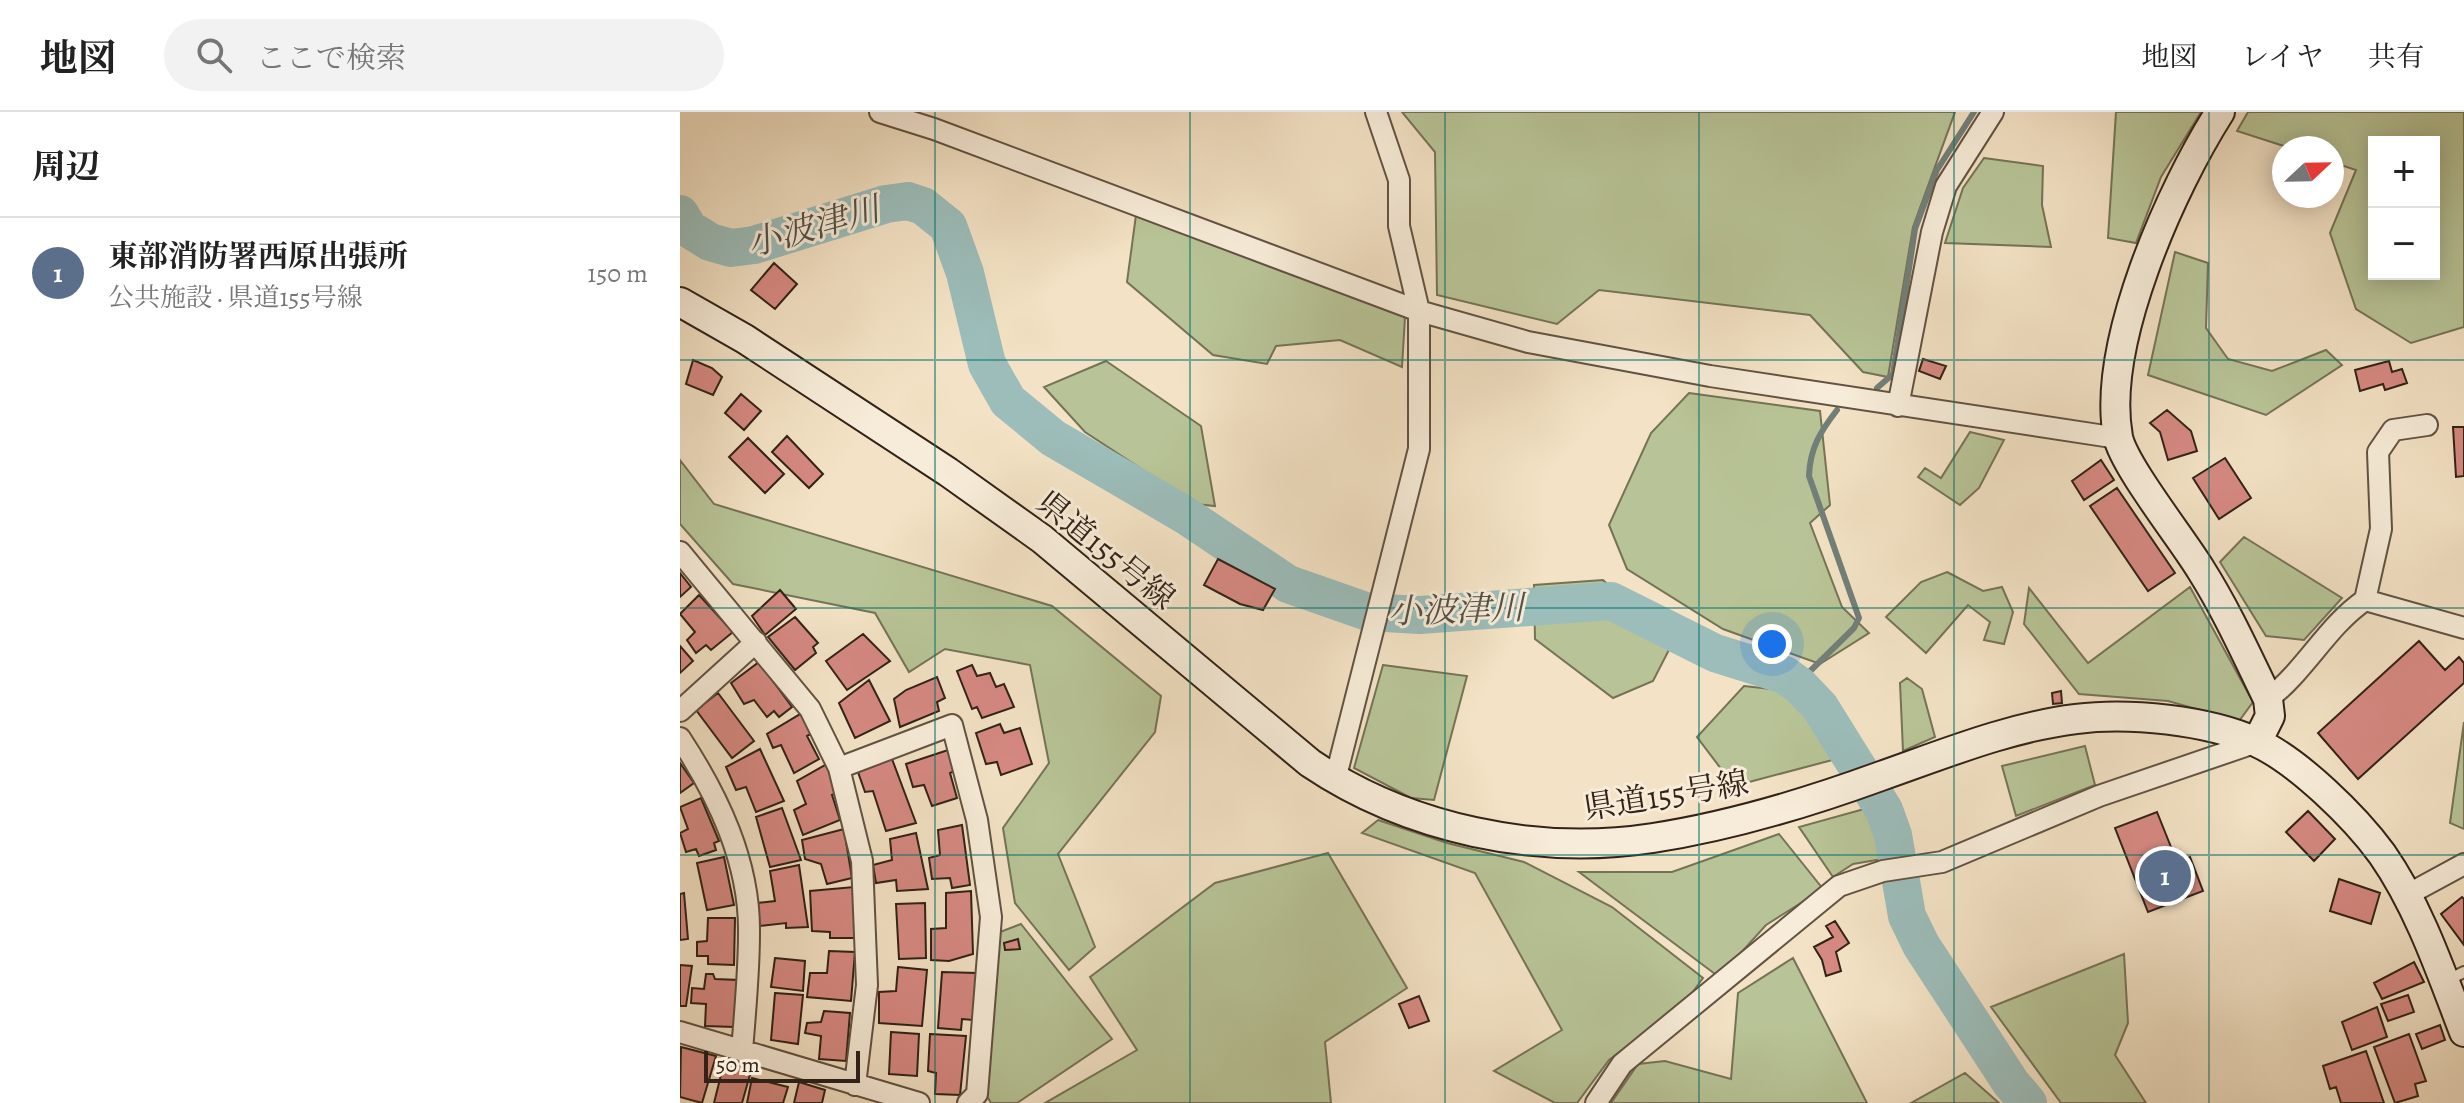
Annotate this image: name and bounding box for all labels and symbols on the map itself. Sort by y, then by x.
north arrow [2272,136,2344,208]
water label: 小波津川 [741,184,889,268]
street label: 県道155号線 [1027,481,1185,619]
water label: 小波津川 [1387,584,1529,635]
your location [1752,624,1792,664]
street label: 県道155号線 [1580,760,1752,830]
pin: 1 [2139,846,2191,906]
scale bar [704,1047,860,1083]

